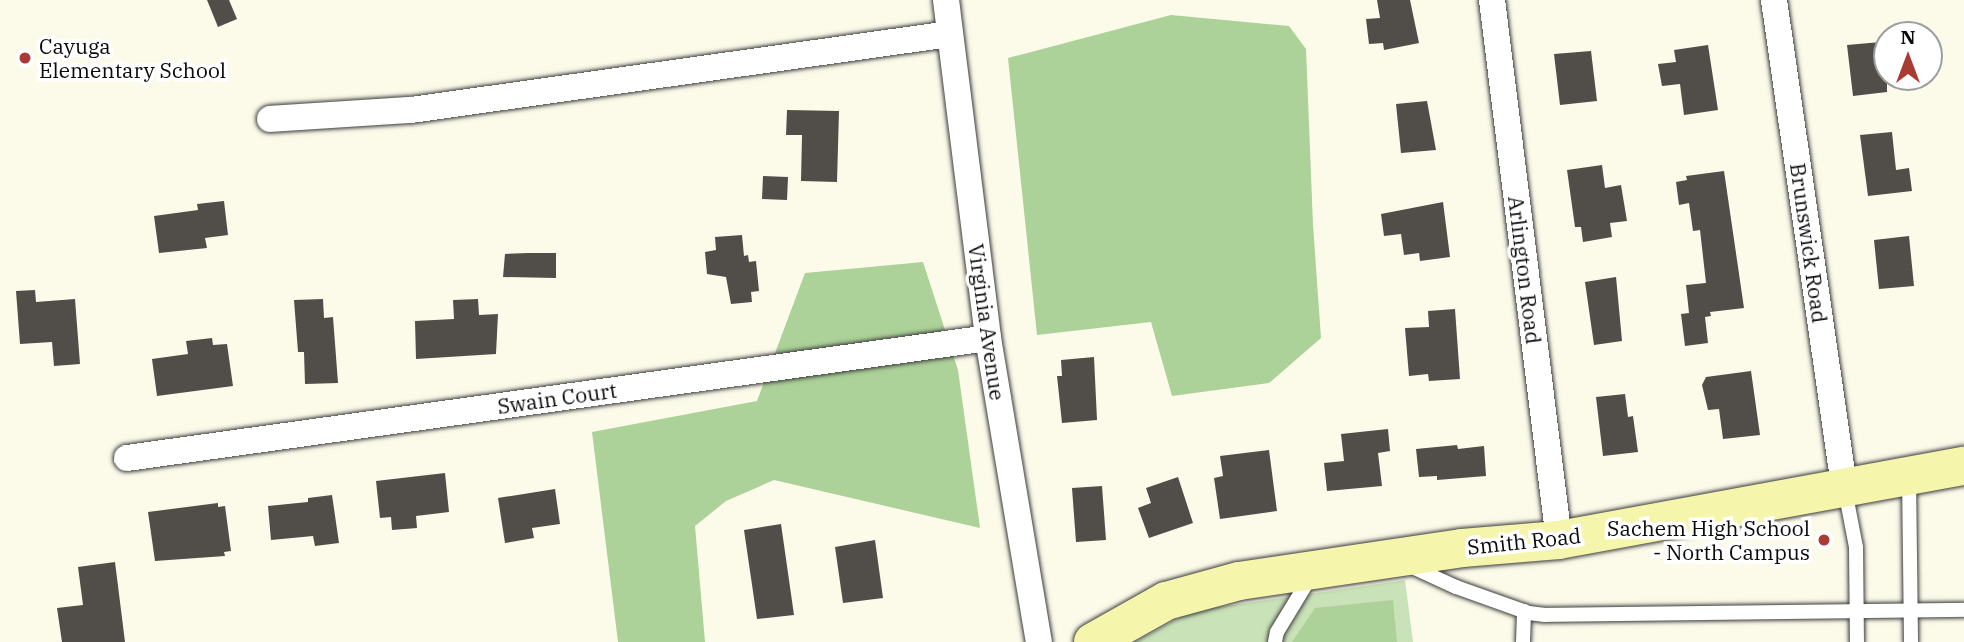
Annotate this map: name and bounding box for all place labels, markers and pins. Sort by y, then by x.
place label: Cayuga Elementary School [39,33,226,83]
marker: Cayuga Elementary School [17,50,33,66]
place label: Sachem High School - North Campus [1607,515,1810,565]
marker: Sachem High School - North Campus [1816,532,1832,548]

